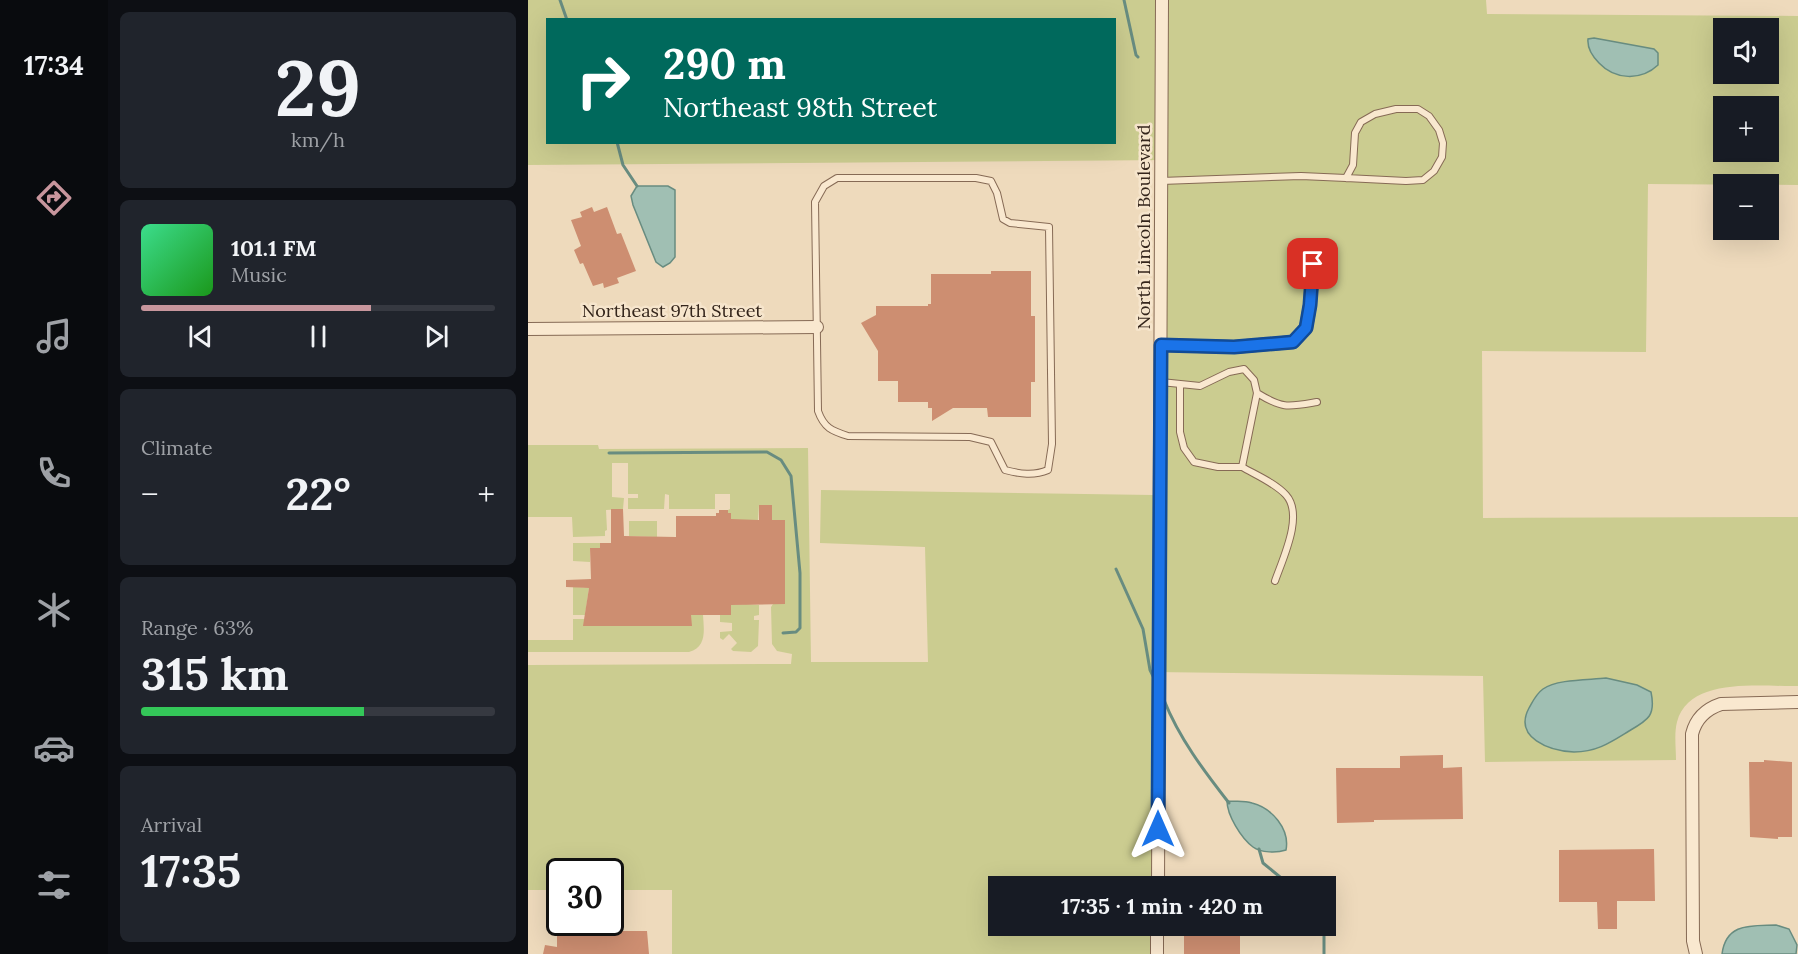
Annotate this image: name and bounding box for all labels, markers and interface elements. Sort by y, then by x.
map controls [1713,18,1779,240]
button: sound [1713,18,1779,84]
text: 290 m [663,37,786,91]
text: 29 [275,38,361,137]
icon: right [564,42,642,120]
text: 17:34 [24,48,84,82]
text: Northeast 98th Street [663,90,937,124]
button: + [1713,96,1779,162]
street label: North Lincoln Boulevard [1132,124,1155,330]
text: km/h [291,127,345,152]
button: − [1713,174,1779,240]
icon: directions [33,177,75,219]
text: 101.1 FM [231,234,317,262]
pin [1287,238,1338,289]
icon: arrive [1296,247,1329,280]
text: Music [231,262,287,287]
street label: Northeast 97th Street [582,299,762,322]
icon: music [33,315,75,357]
icon: previous [184,320,217,353]
icon: pause [302,320,335,353]
icon: next [420,320,453,353]
text: Climate [141,435,213,460]
icon: phone [33,452,75,494]
text: 22° [285,465,351,522]
text: − [141,473,159,515]
text: + [477,473,495,515]
icon: climate [33,589,75,631]
text: Range · 63% [141,615,253,640]
text: 315 km [141,645,289,702]
icon: car [33,727,75,769]
position arrow [1126,797,1190,861]
text: Arrival [141,812,202,837]
text: 17:35 [141,842,241,899]
speed limit sign: 30 [546,858,624,936]
icon: filters [33,864,75,906]
text: 17:35 · 1 min · 420 m [1061,892,1263,920]

